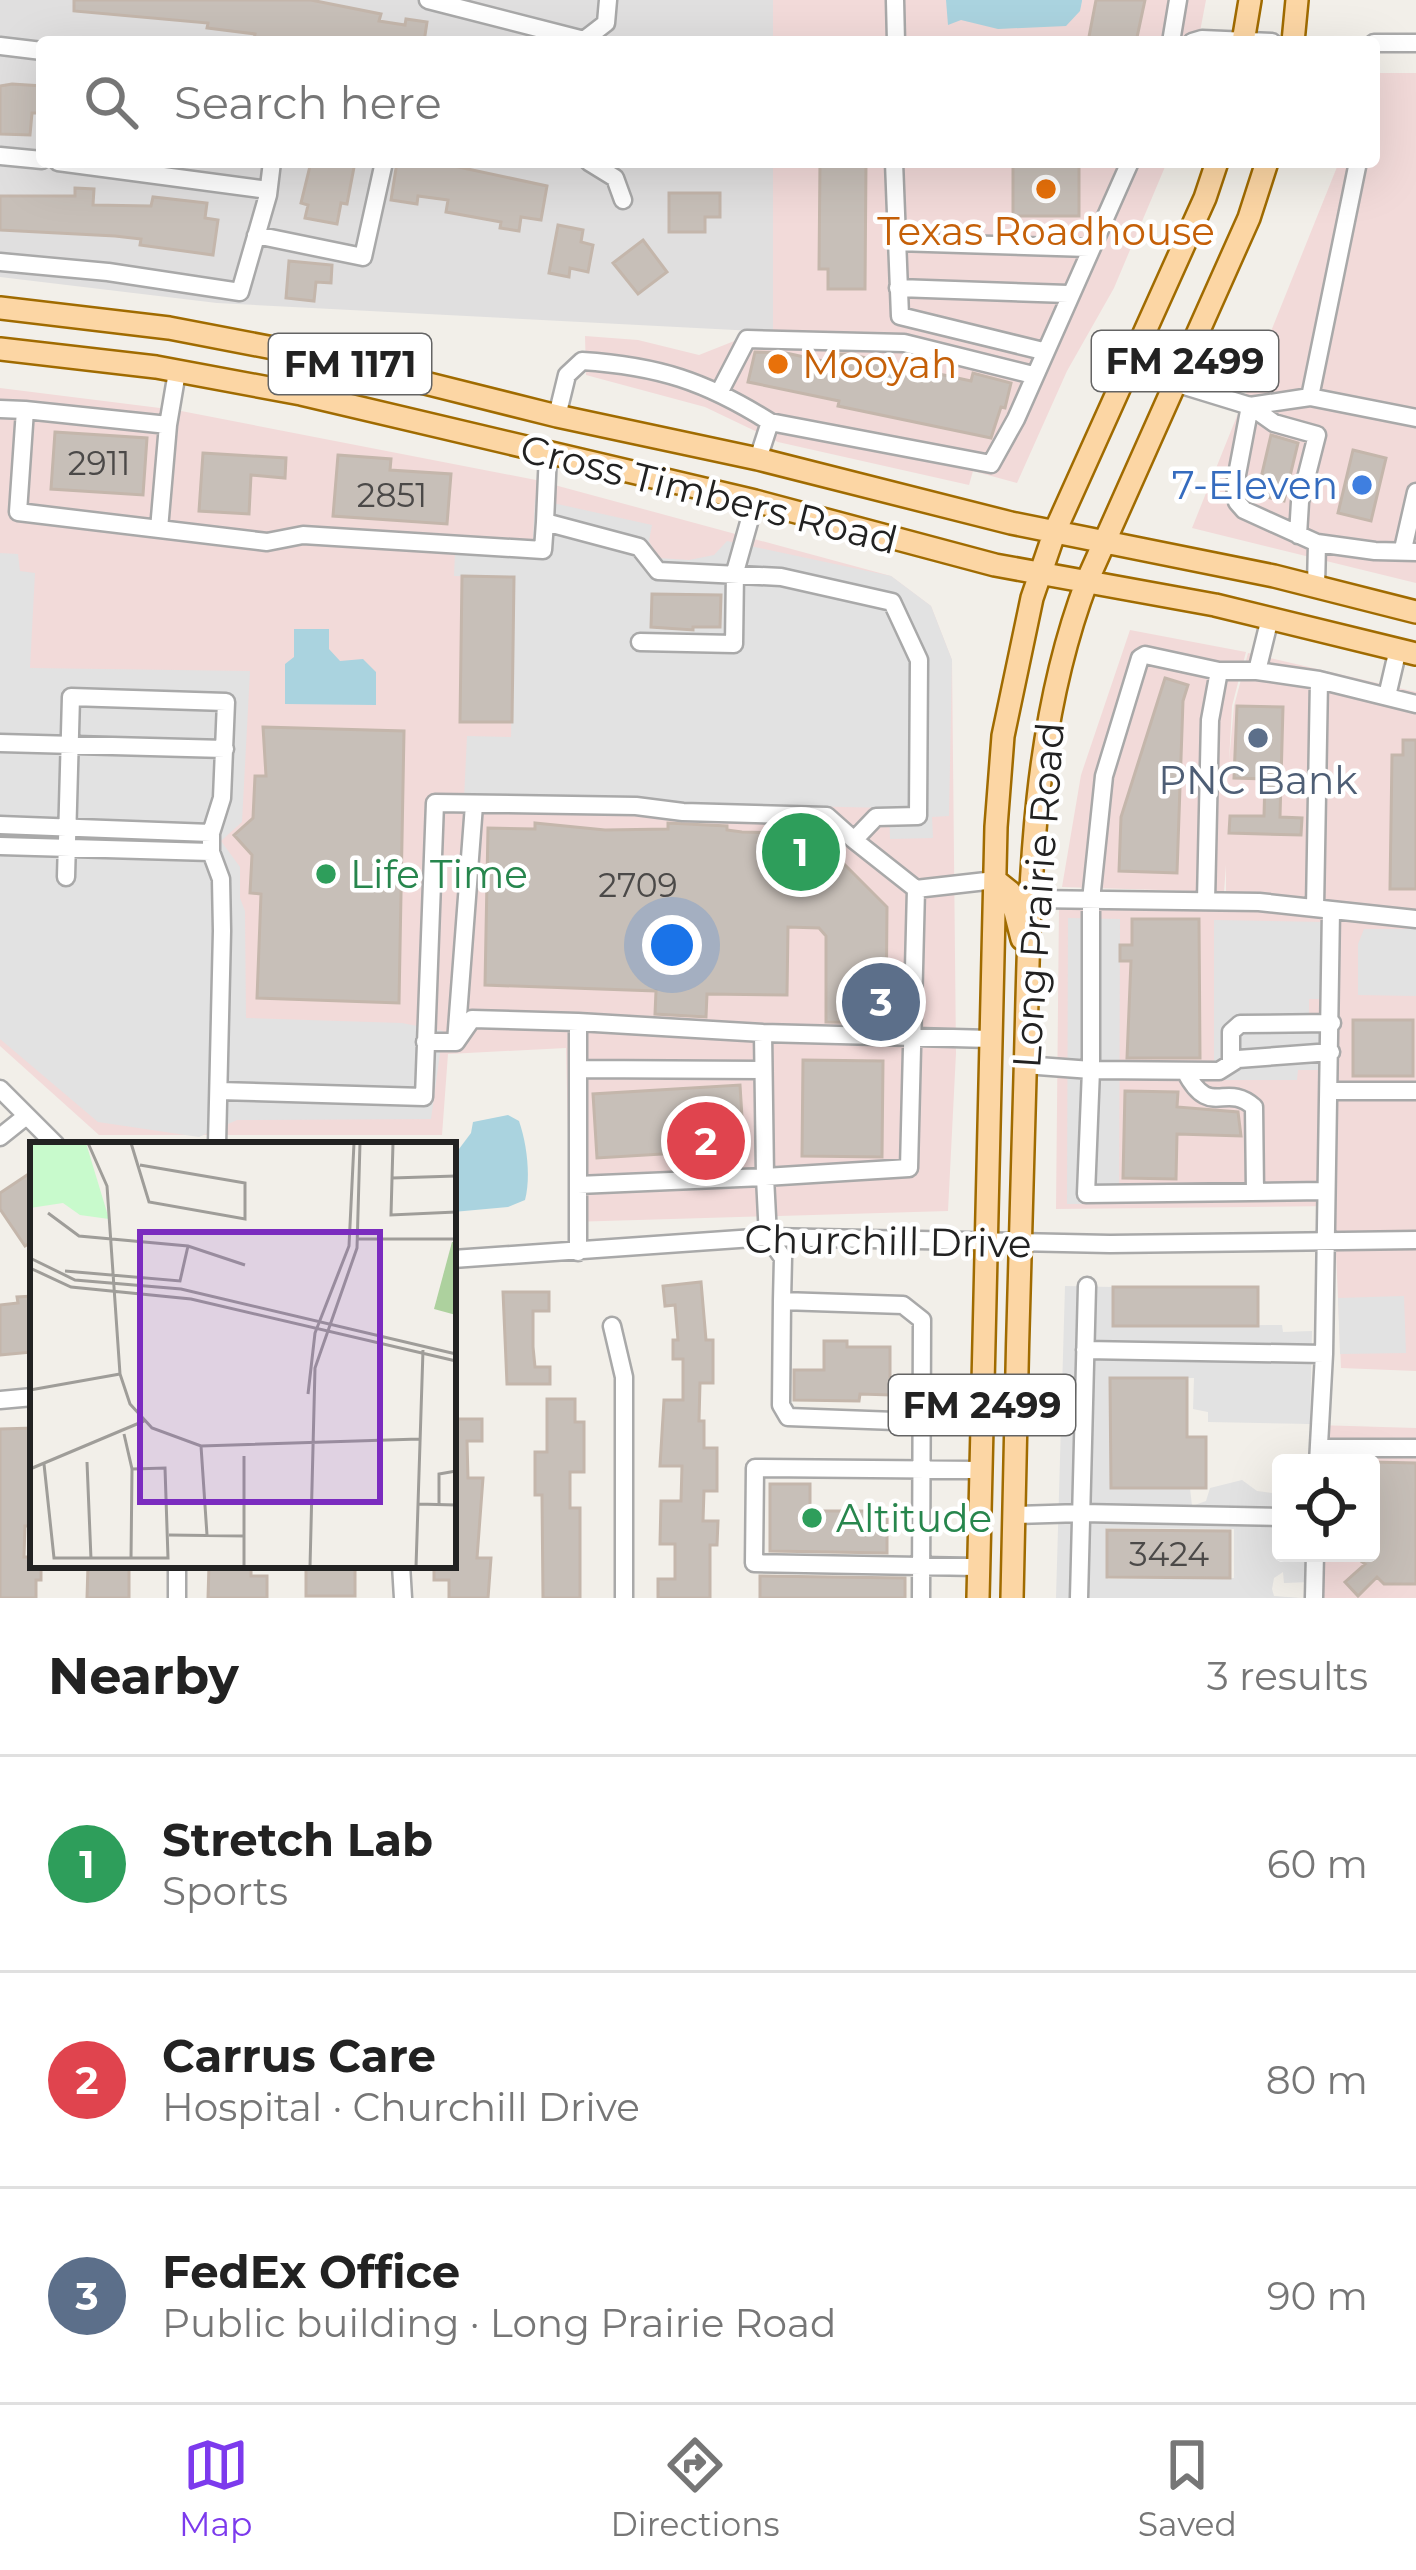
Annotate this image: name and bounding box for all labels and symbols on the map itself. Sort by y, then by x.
marker: Texas Roadhouse [1033,176,1059,202]
place label: Texas Roadhouse [877,207,1215,255]
road number: FM 2499 [1092,331,1278,391]
road number: FM 1171 [269,334,431,394]
place label: Mooyah [802,340,957,388]
marker: Mooyah [765,351,791,377]
street label: Cross Timbers Road [516,424,902,564]
house number: 2911 [68,443,130,483]
place label: 7-Eleven [1172,461,1338,509]
marker: 7-Eleven [1349,472,1375,498]
house number: 2851 [357,475,427,515]
street label: Long Prairie Road [1002,720,1074,1070]
marker: PNC Bank [1245,725,1271,751]
place label: PNC Bank [1158,756,1358,804]
pin: 1 [762,807,840,897]
place label: Life Time [350,850,528,898]
marker: Life Time [313,861,339,887]
house number: 2709 [598,865,678,905]
your location [642,915,702,975]
pin: 3 [842,957,920,1047]
pin: 2 [667,1096,745,1186]
inset map [30,1142,456,1568]
street label: Churchill Drive [744,1214,1032,1268]
road number: FM 2499 [889,1375,1075,1435]
place label: Altitude [836,1494,992,1542]
marker: Altitude [799,1505,825,1531]
house number: 3424 [1129,1534,1209,1574]

